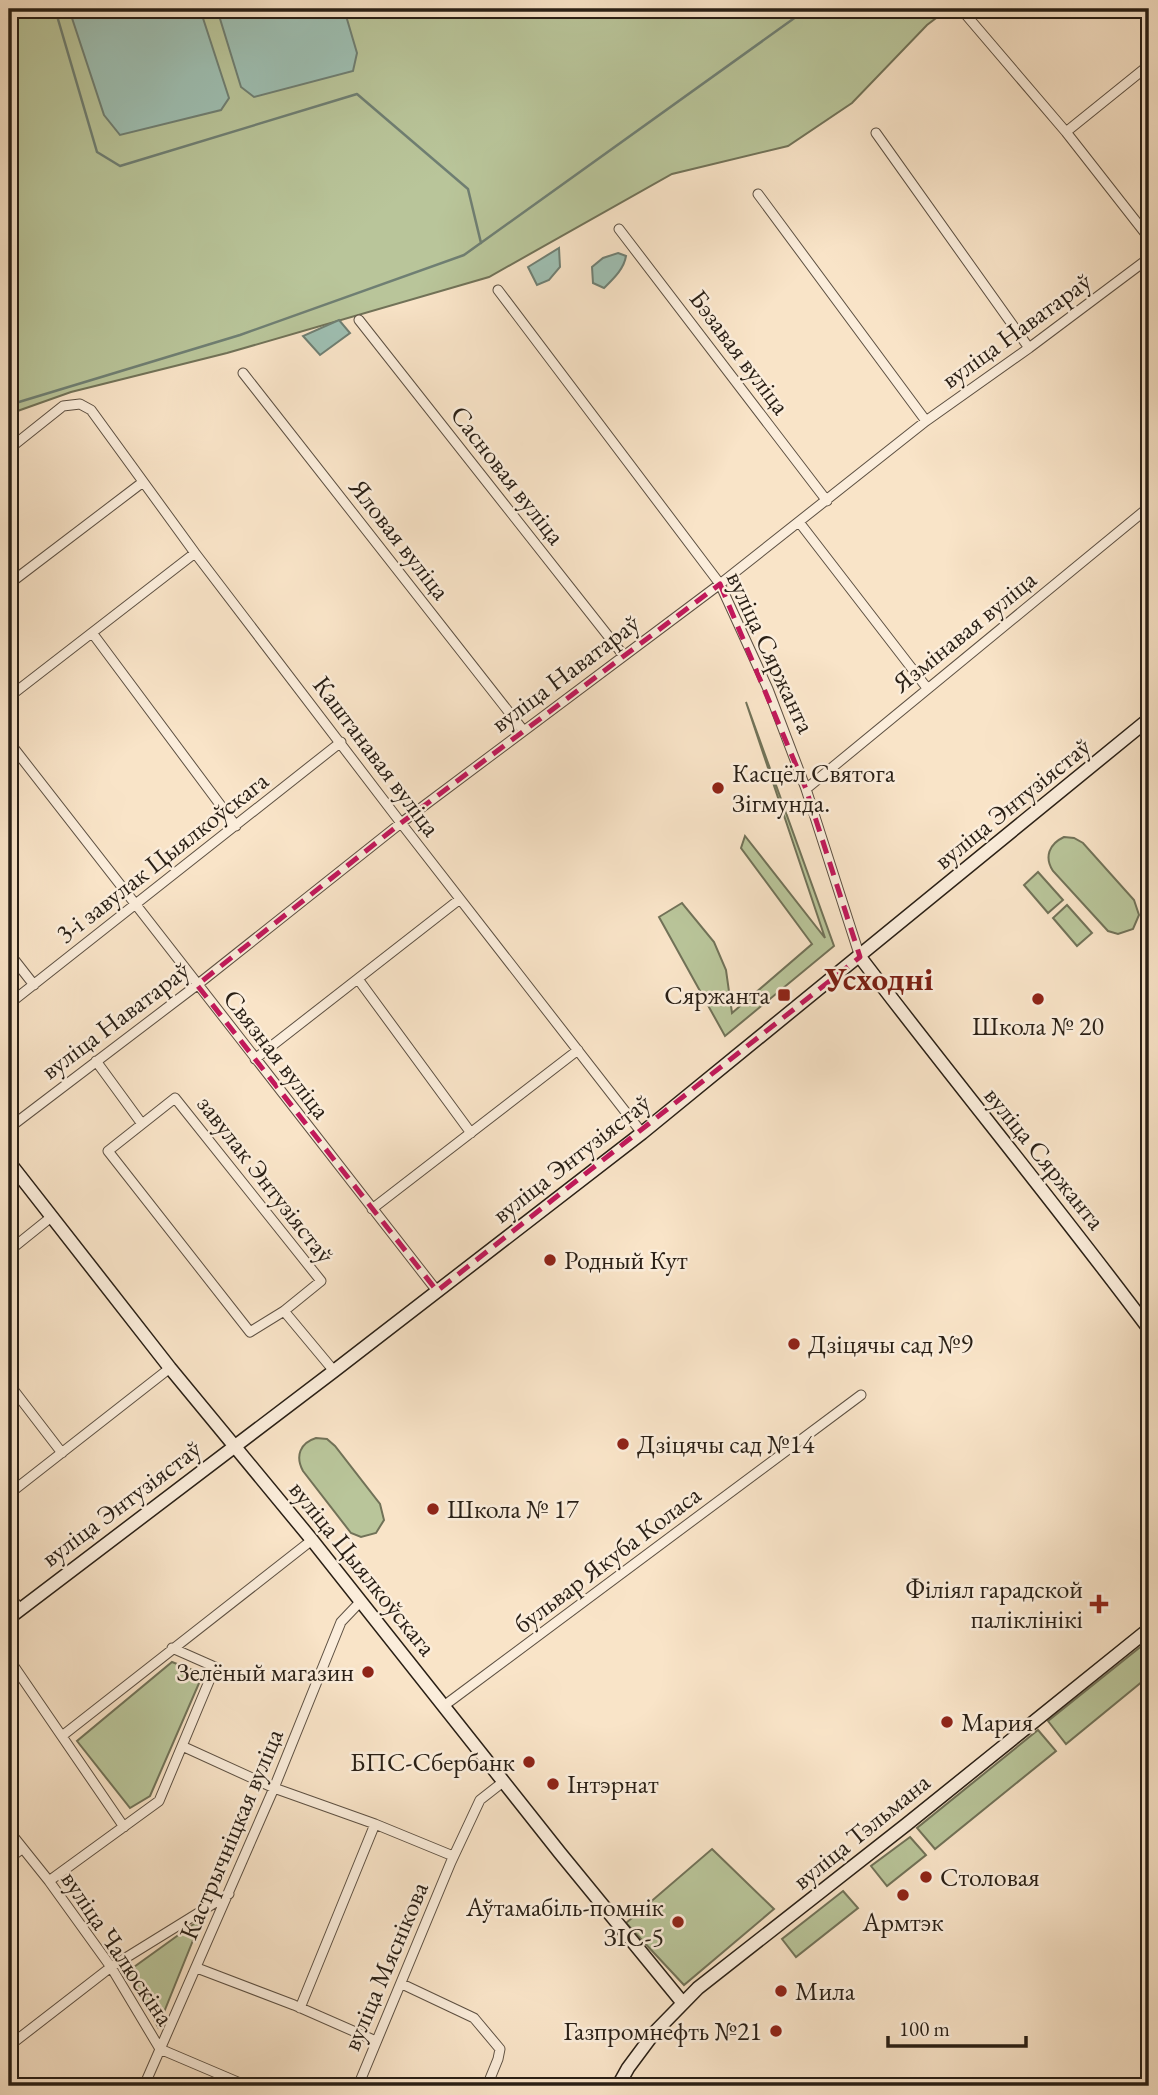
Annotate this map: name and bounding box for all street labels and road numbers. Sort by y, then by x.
street label: вуліца Наватараў [934,264,1098,396]
street label: Бэзавая вуліца [682,283,798,422]
street label: Сасновая вуліца [443,398,573,552]
street label: Яловая вуліца [341,471,458,607]
street label: Язмінавая вуліца [884,562,1044,700]
street label: вуліца Сяржанта [719,566,824,739]
street label: вуліца Наватараў [484,606,647,740]
street label: Каштанавая вуліца [305,669,449,844]
street label: вуліца Энтузіястаў [927,729,1098,877]
street label: 3-і завулак Цыялкоўскага [49,763,276,951]
street label: вуліца Наватараў [34,953,197,1087]
street label: Связная вуліца [216,982,339,1126]
street label: вуліца Сяржанта [977,1079,1114,1237]
street label: вуліца Энтузіястаў [485,1085,658,1230]
street label: завулак Энтузіястаў [190,1088,343,1271]
street label: вуліца Энтузіястаў [34,1431,208,1574]
street label: вуліца Цыялкоўскага [282,1473,445,1663]
street label: бульвар Якуба Коласа [507,1477,708,1641]
street label: Кастрычніцкая вуліца [171,1723,291,1945]
street label: вуліца Тэльмана [785,1765,937,1897]
street label: вуліца Чалюскіна [54,1864,183,2033]
street label: вуліца Мяснікова [334,1876,436,2056]

